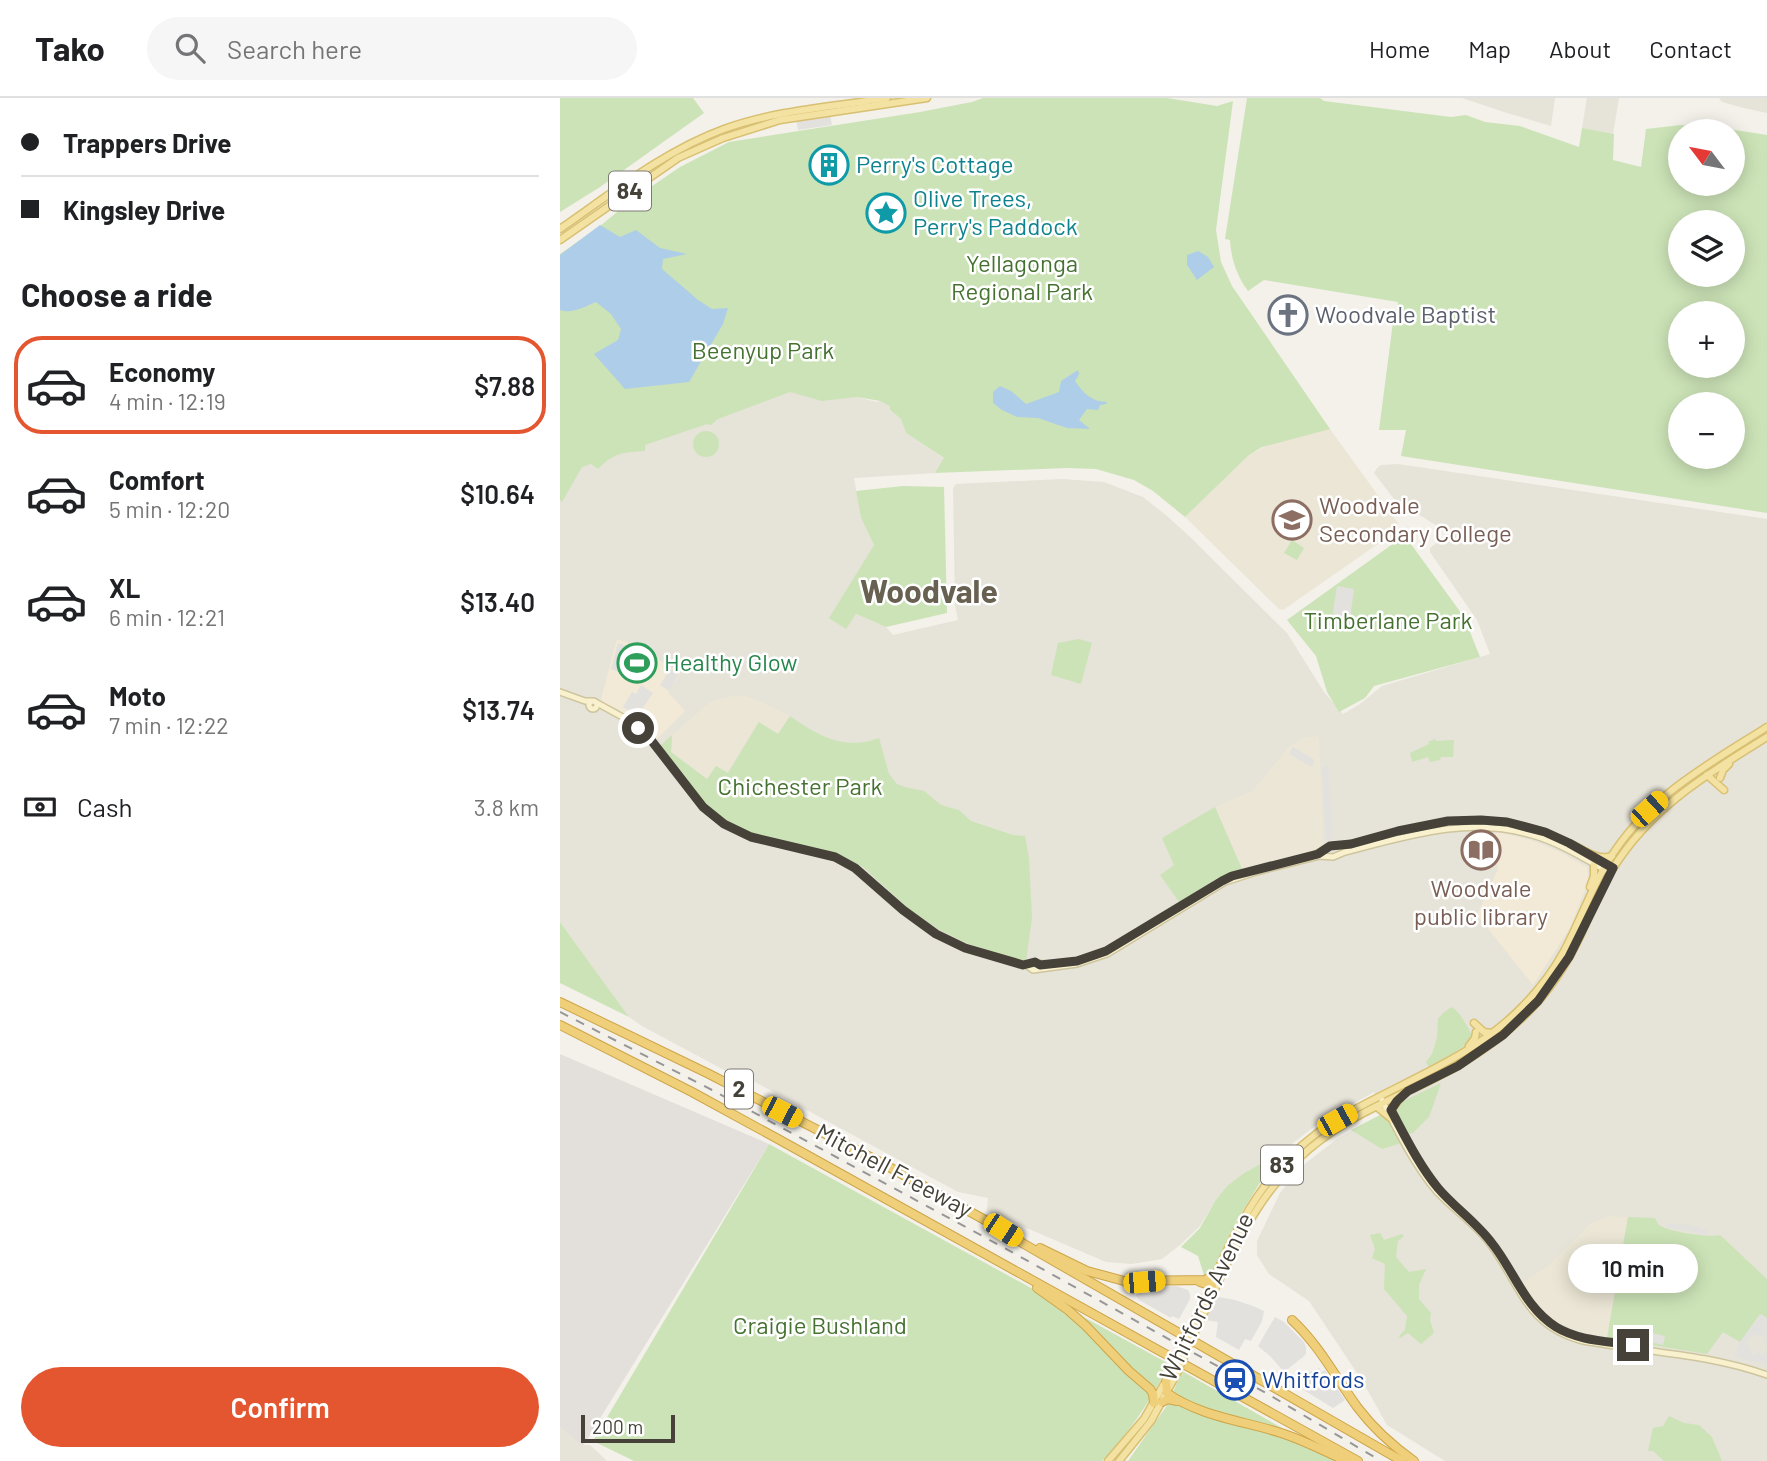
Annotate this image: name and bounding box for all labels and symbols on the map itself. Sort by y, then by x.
north arrow [1668,119,1745,196]
building icon: Perry's Cottage [808,144,850,186]
place label: Perry's Cottage [856,149,1014,178]
road number: 84 [609,172,651,211]
place label: Olive Trees, Perry's Paddock [913,183,1078,240]
place icon: Olive Trees, Perry's Paddock [865,192,907,234]
park label: Yellagonga Regional Park [951,248,1093,305]
church icon: Woodvale Baptist [1267,294,1309,336]
place label: Woodvale Baptist [1315,299,1496,328]
park label: Beenyup Park [692,335,834,364]
place label: Woodvale Secondary College [1319,490,1512,547]
school or university icon: Woodvale Secondary College [1271,499,1313,541]
district label: Woodvale [860,571,998,609]
park label: Timberlane Park [1303,605,1473,634]
sports icon: Healthy Glow [616,642,658,684]
place label: Healthy Glow [664,647,798,676]
route start [622,712,654,744]
park label: Chichester Park [718,771,882,800]
car [1627,787,1672,831]
library icon: Woodvale public library [1460,829,1502,871]
place label: Woodvale public library [1414,873,1548,930]
road number: 2 [725,1070,753,1108]
car [759,1093,806,1131]
car [1314,1101,1361,1139]
street label: Mitchell Freeway [812,1116,978,1223]
road number: 83 [1261,1146,1303,1184]
street label: Whitfords Avenue [1152,1207,1259,1385]
car [980,1210,1027,1250]
callout: 10 min [1568,1244,1698,1292]
car [1123,1270,1166,1294]
park label: Craigie Bushland [733,1310,907,1339]
route end [1617,1329,1649,1361]
station icon: Whitfords [1214,1359,1256,1401]
place label: Whitfords [1262,1364,1365,1393]
scale bar [581,1412,676,1444]

